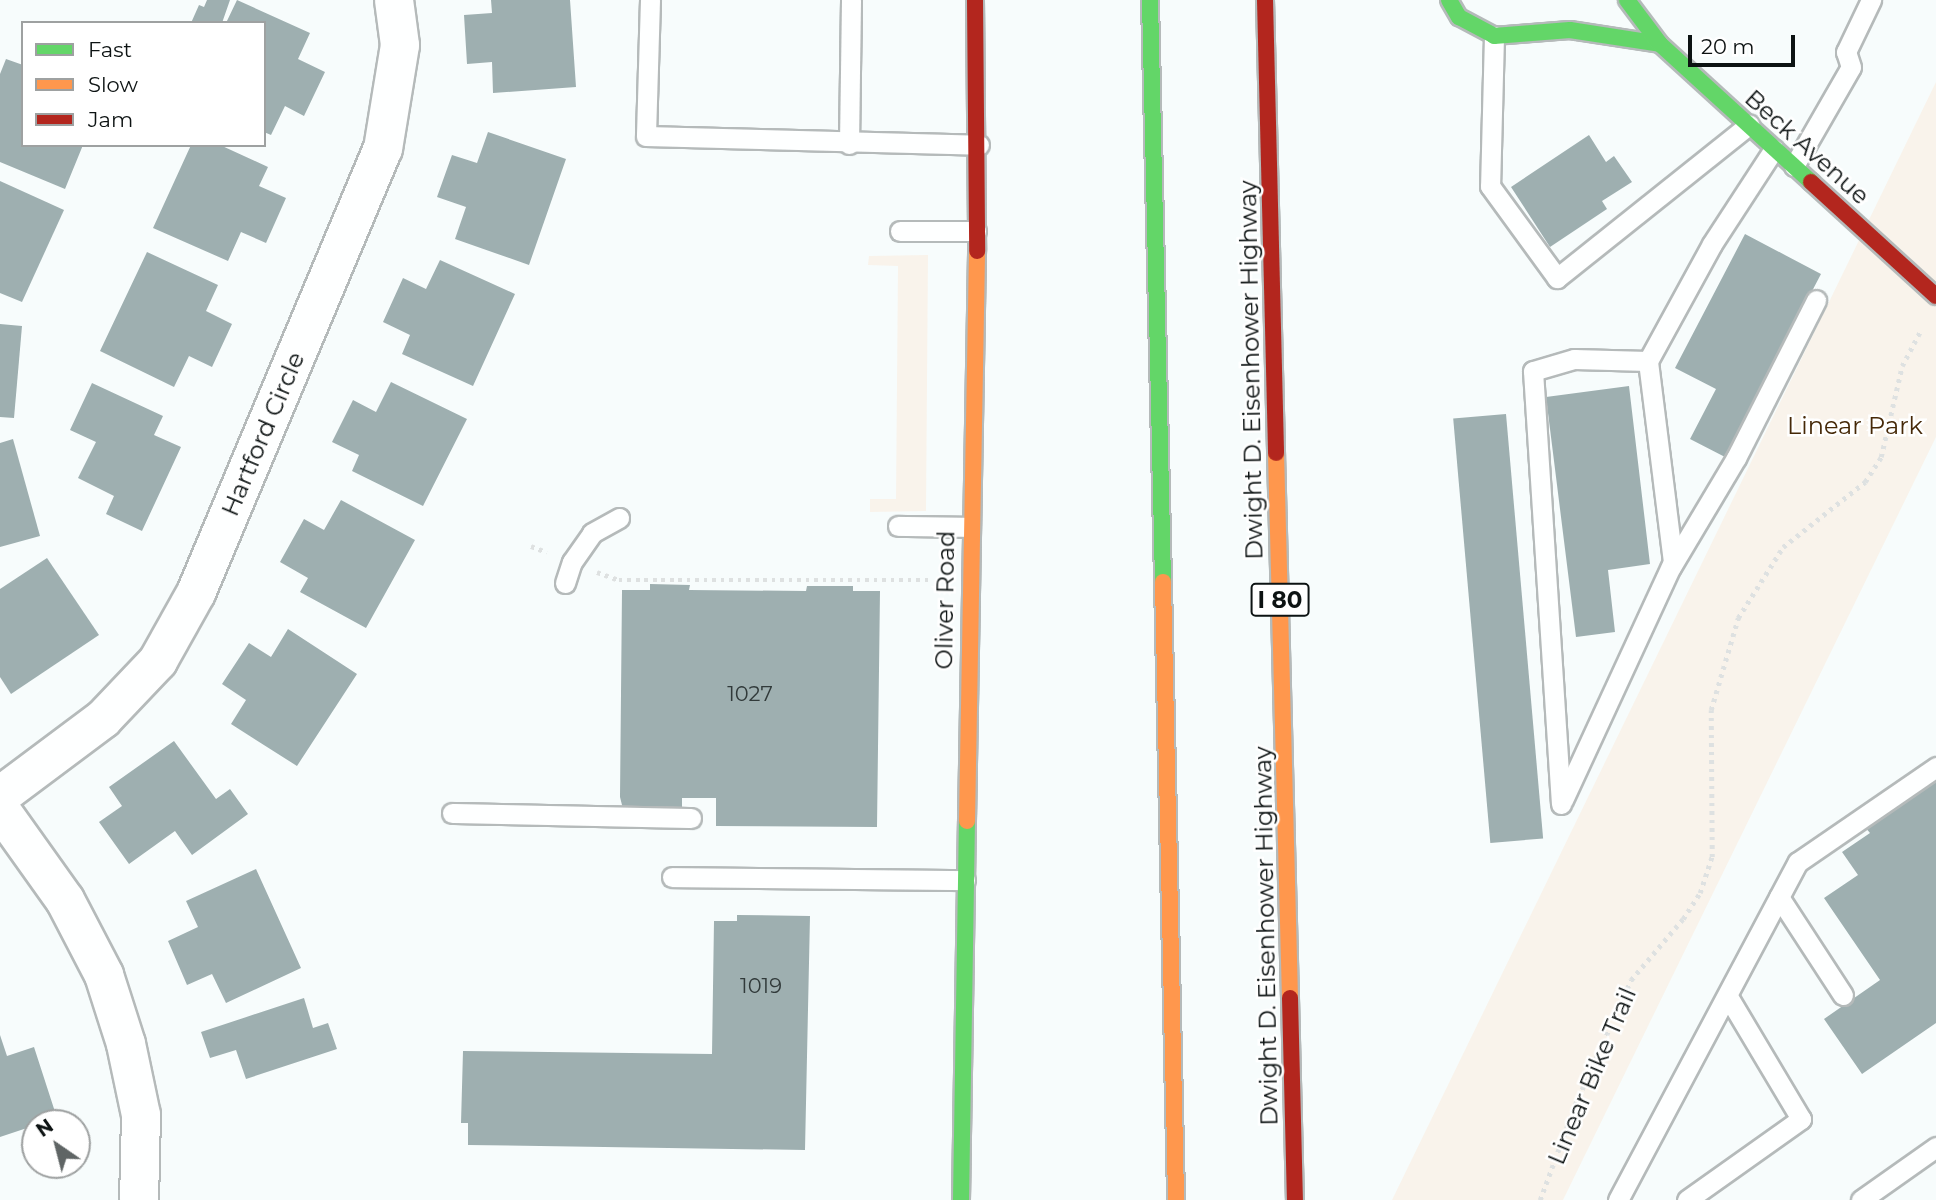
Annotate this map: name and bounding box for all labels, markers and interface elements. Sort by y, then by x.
legend [21,21,266,147]
scale bar [1691,21,1798,65]
text: 20 m [1701,34,1755,59]
text: Fast [88,37,132,62]
text: Slow [88,72,138,97]
street label: Beck Avenue [1739,84,1875,210]
text: Jam [88,107,133,132]
street label: Dwight D. Eisenhower Highway [1233,180,1269,560]
street label: Hartford Circle [215,348,311,520]
park label: Linear Park [1787,412,1923,440]
street label: Oliver Road [929,530,961,670]
road number: I 80 [1250,580,1310,620]
house number: 1027 [727,681,773,707]
street label: Dwight D. Eisenhower Highway [1248,746,1284,1126]
house number: 1019 [740,973,782,999]
street label: Linear Bike Trail [1542,983,1642,1169]
north arrow [21,1109,91,1179]
text: N [32,1114,58,1142]

